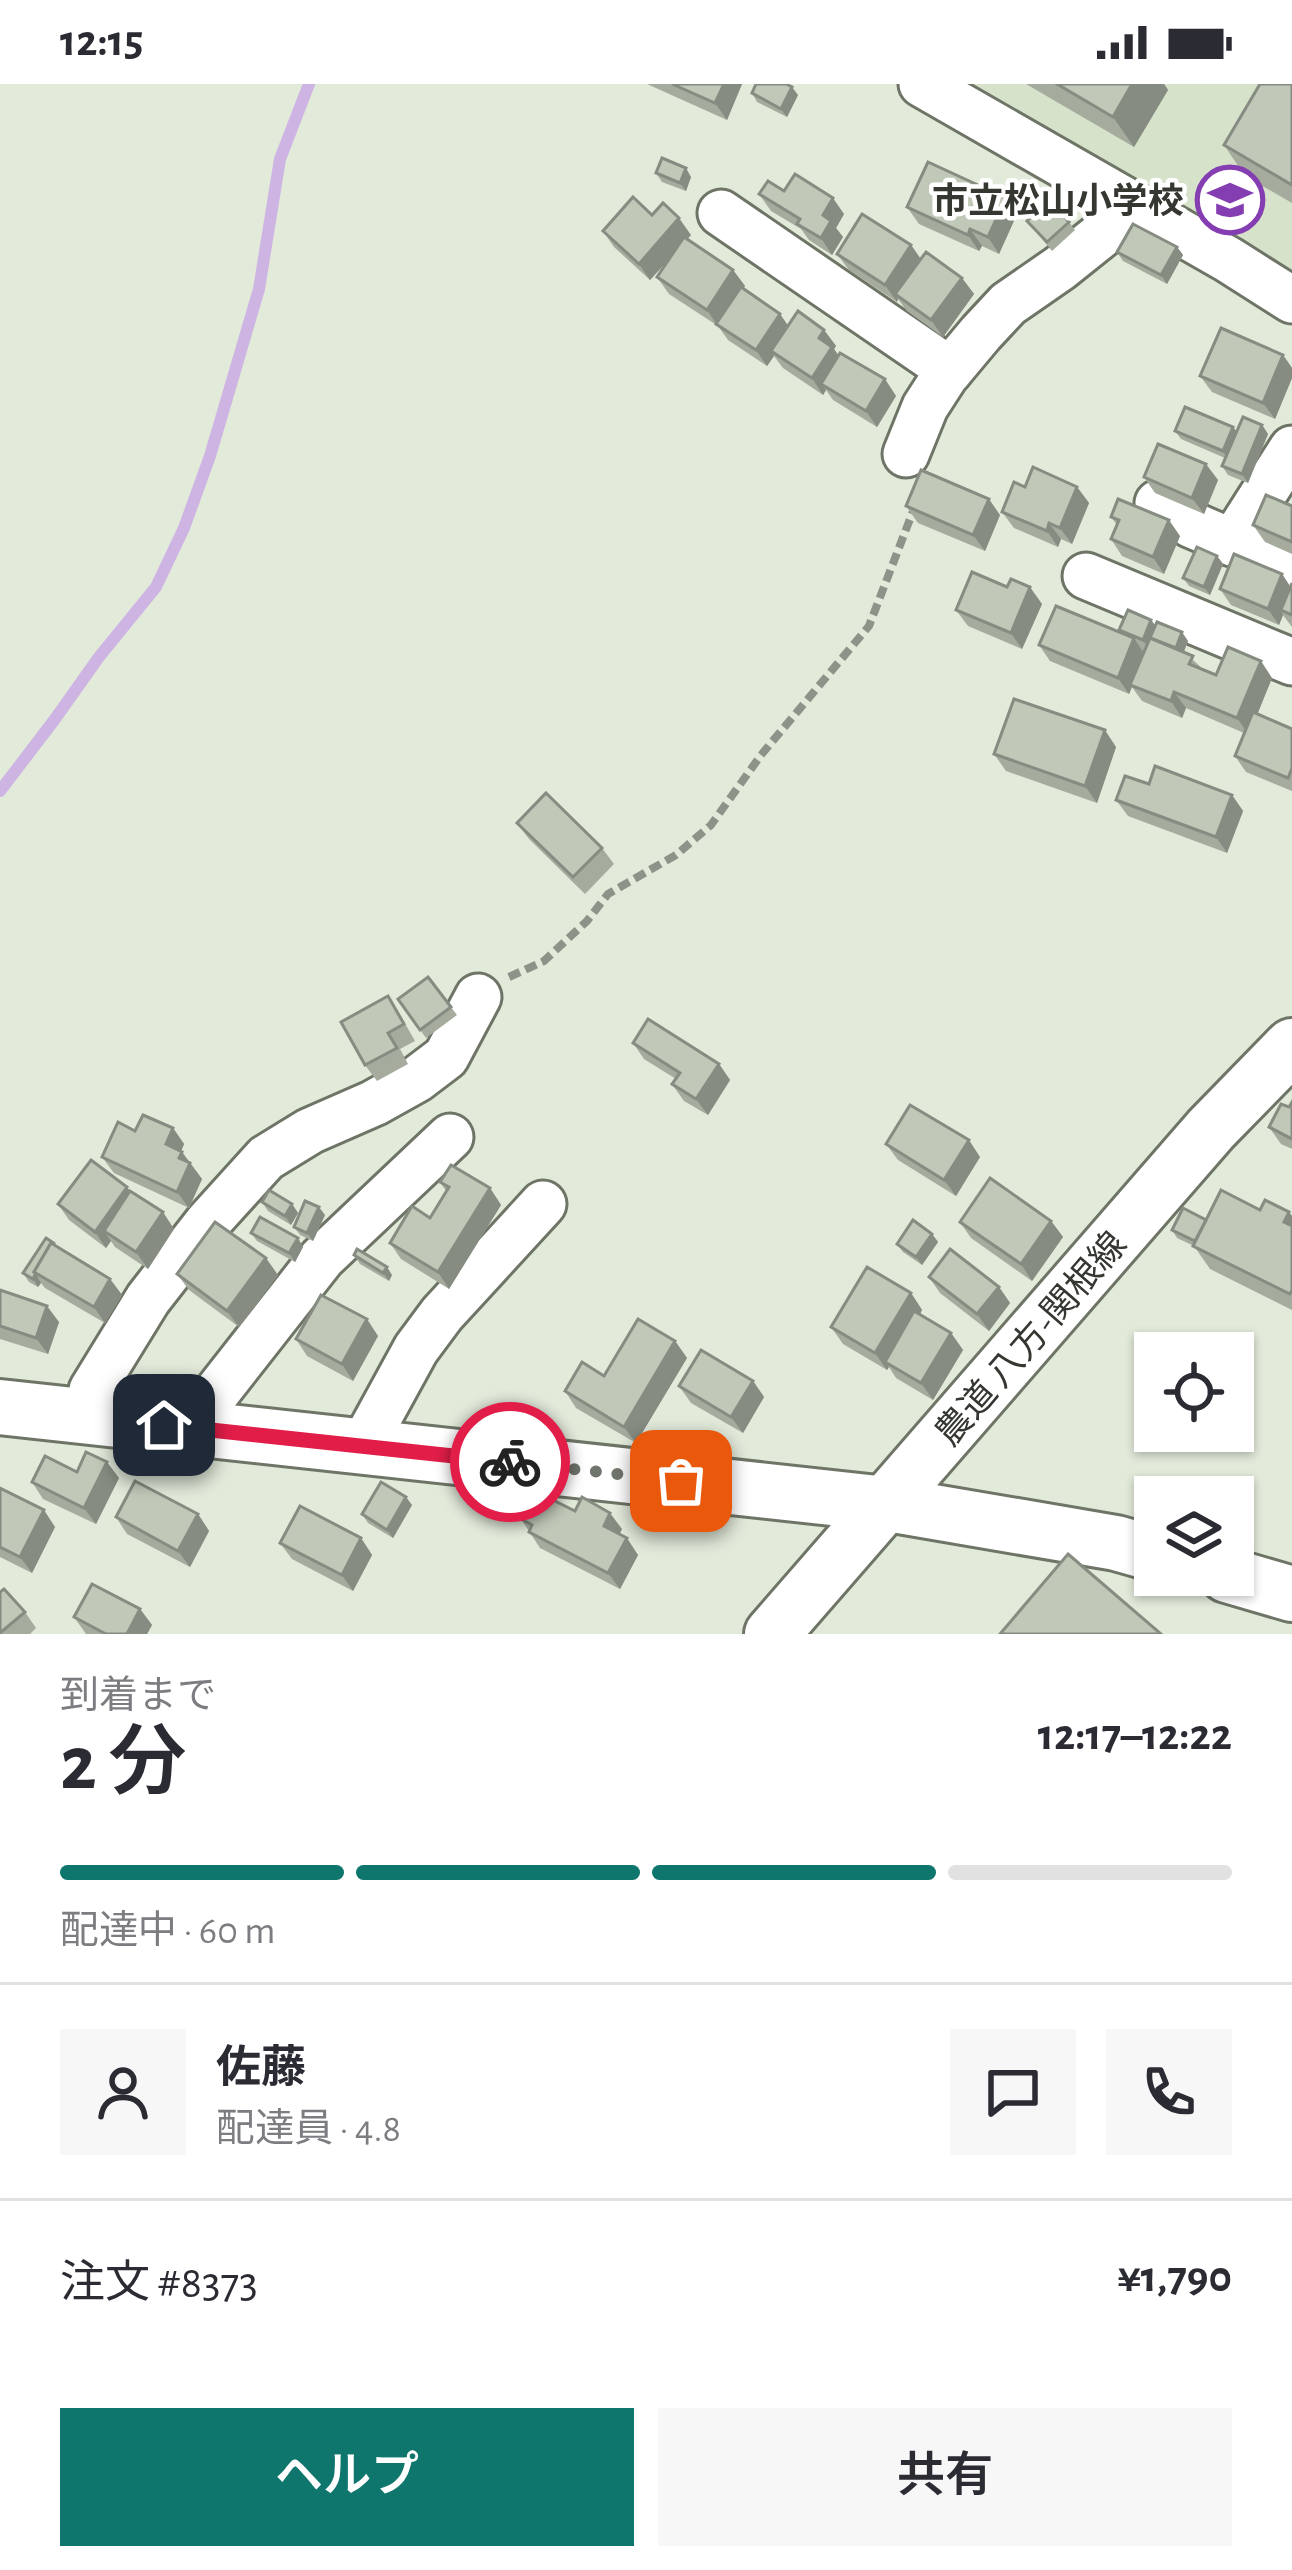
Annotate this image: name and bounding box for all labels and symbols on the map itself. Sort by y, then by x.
school or university icon: 市立松山小学校 [1195,165,1265,235]
place label: 市立松山小学校 [932,182,1184,220]
street label: 農道 八方-関根線 [928,1225,1133,1453]
pin [113,1374,215,1476]
courier [450,1402,570,1522]
pin [630,1430,732,1532]

